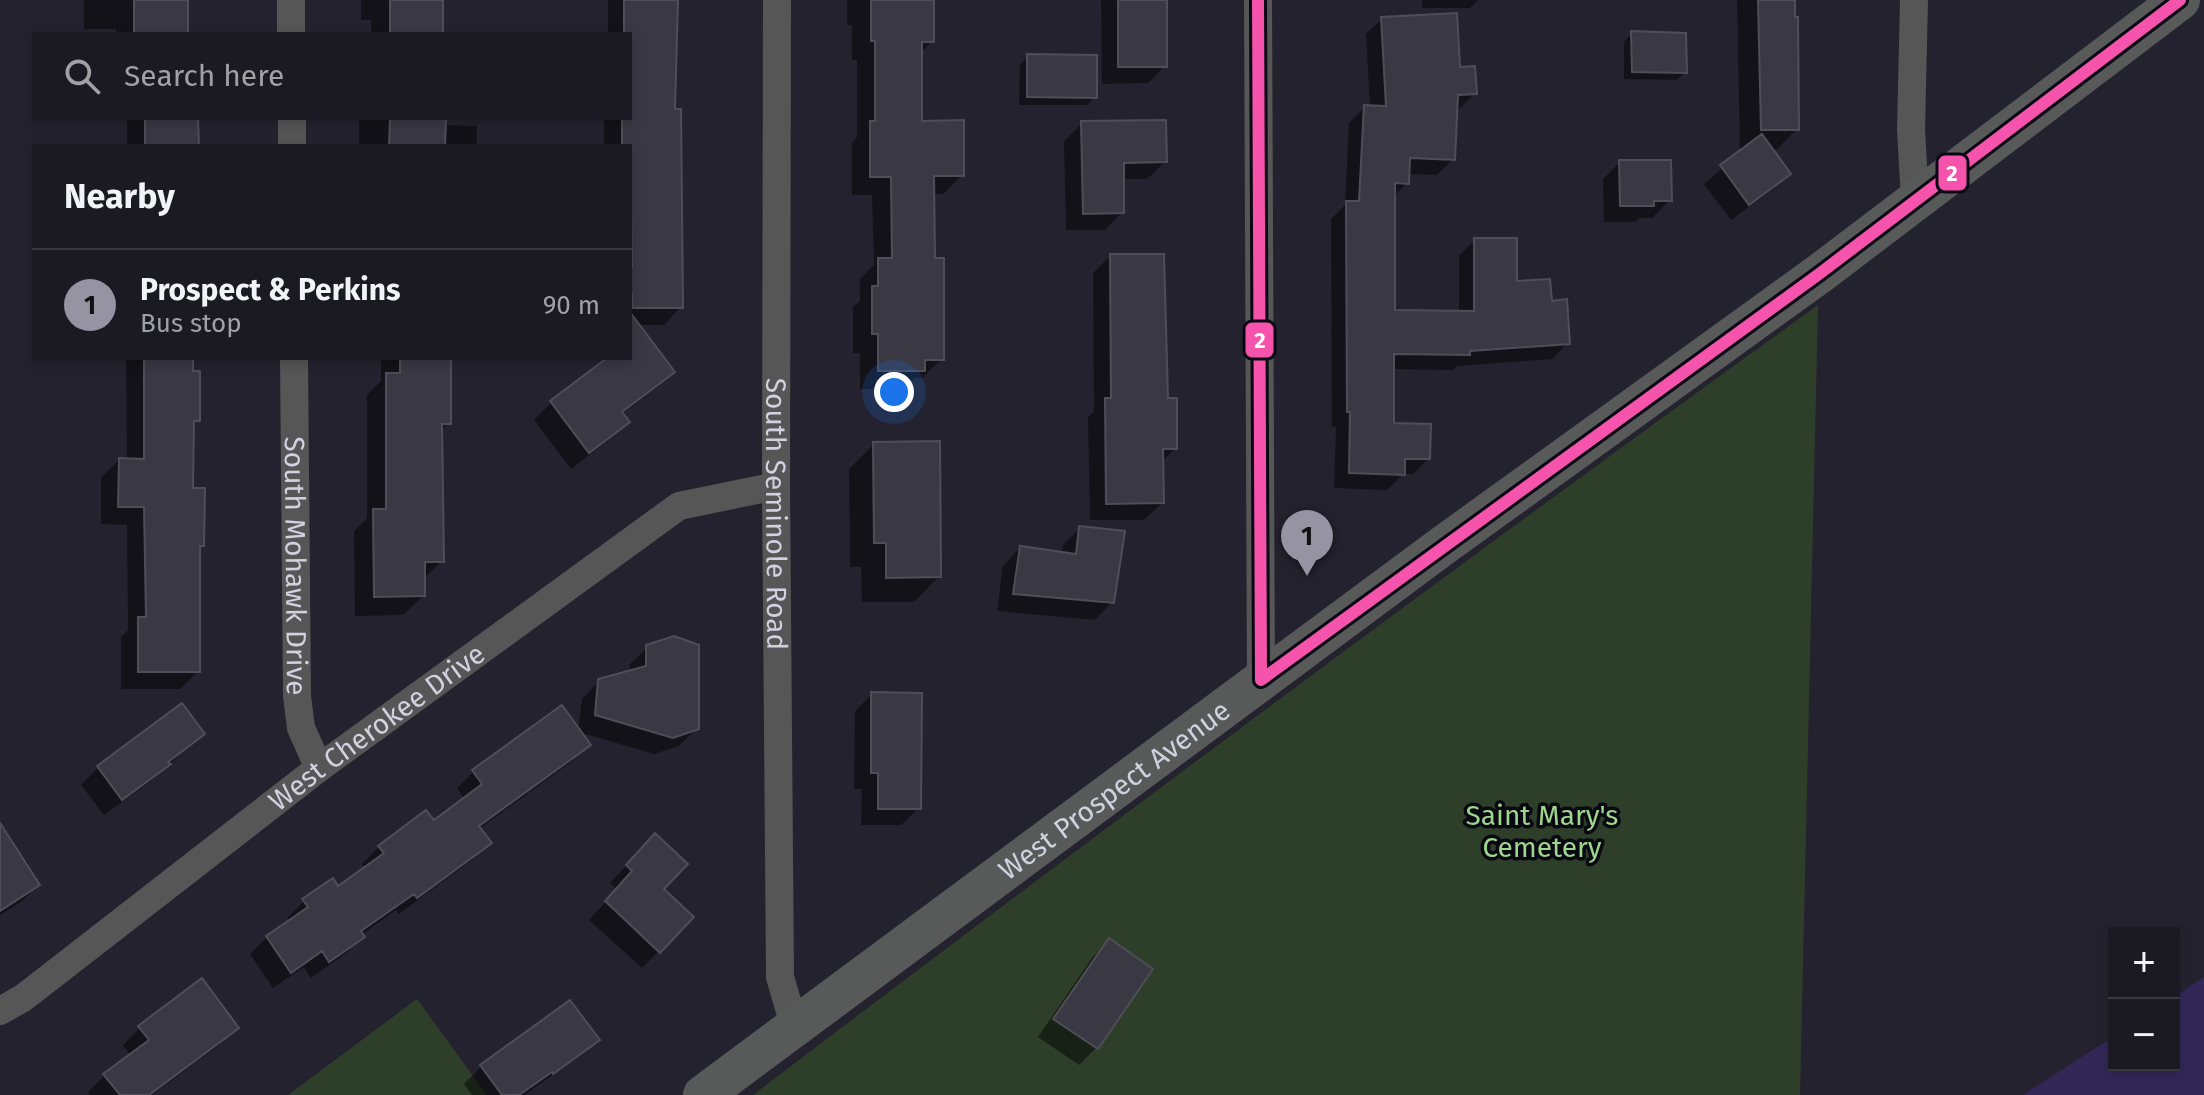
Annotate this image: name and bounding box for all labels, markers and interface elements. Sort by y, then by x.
search box [32,32,632,120]
icon: search [60,54,104,98]
text: Search here [124,58,284,94]
line badge: 2 [1937,154,1968,192]
text: 2 [1946,160,1958,187]
text: Nearby [64,176,175,217]
text: Prospect & Perkins [140,272,401,308]
text: 1 [84,290,96,321]
text: 90 m [543,290,600,321]
text: Bus stop [140,308,242,339]
line badge: 2 [1244,321,1275,359]
text: 2 [1254,327,1266,354]
your location [874,372,914,412]
street label: South Seminole Road [759,378,793,650]
street label: South Mohawk Drive [278,436,313,696]
pin: 1 [1281,510,1333,576]
street label: West Cherokee Drive [262,637,491,818]
street label: West Prospect Avenue [992,694,1236,887]
park label: Saint Mary's Cemetery [1466,799,1618,864]
map controls [2108,927,2180,1071]
button: + [2108,927,2180,999]
button: − [2108,999,2180,1071]

